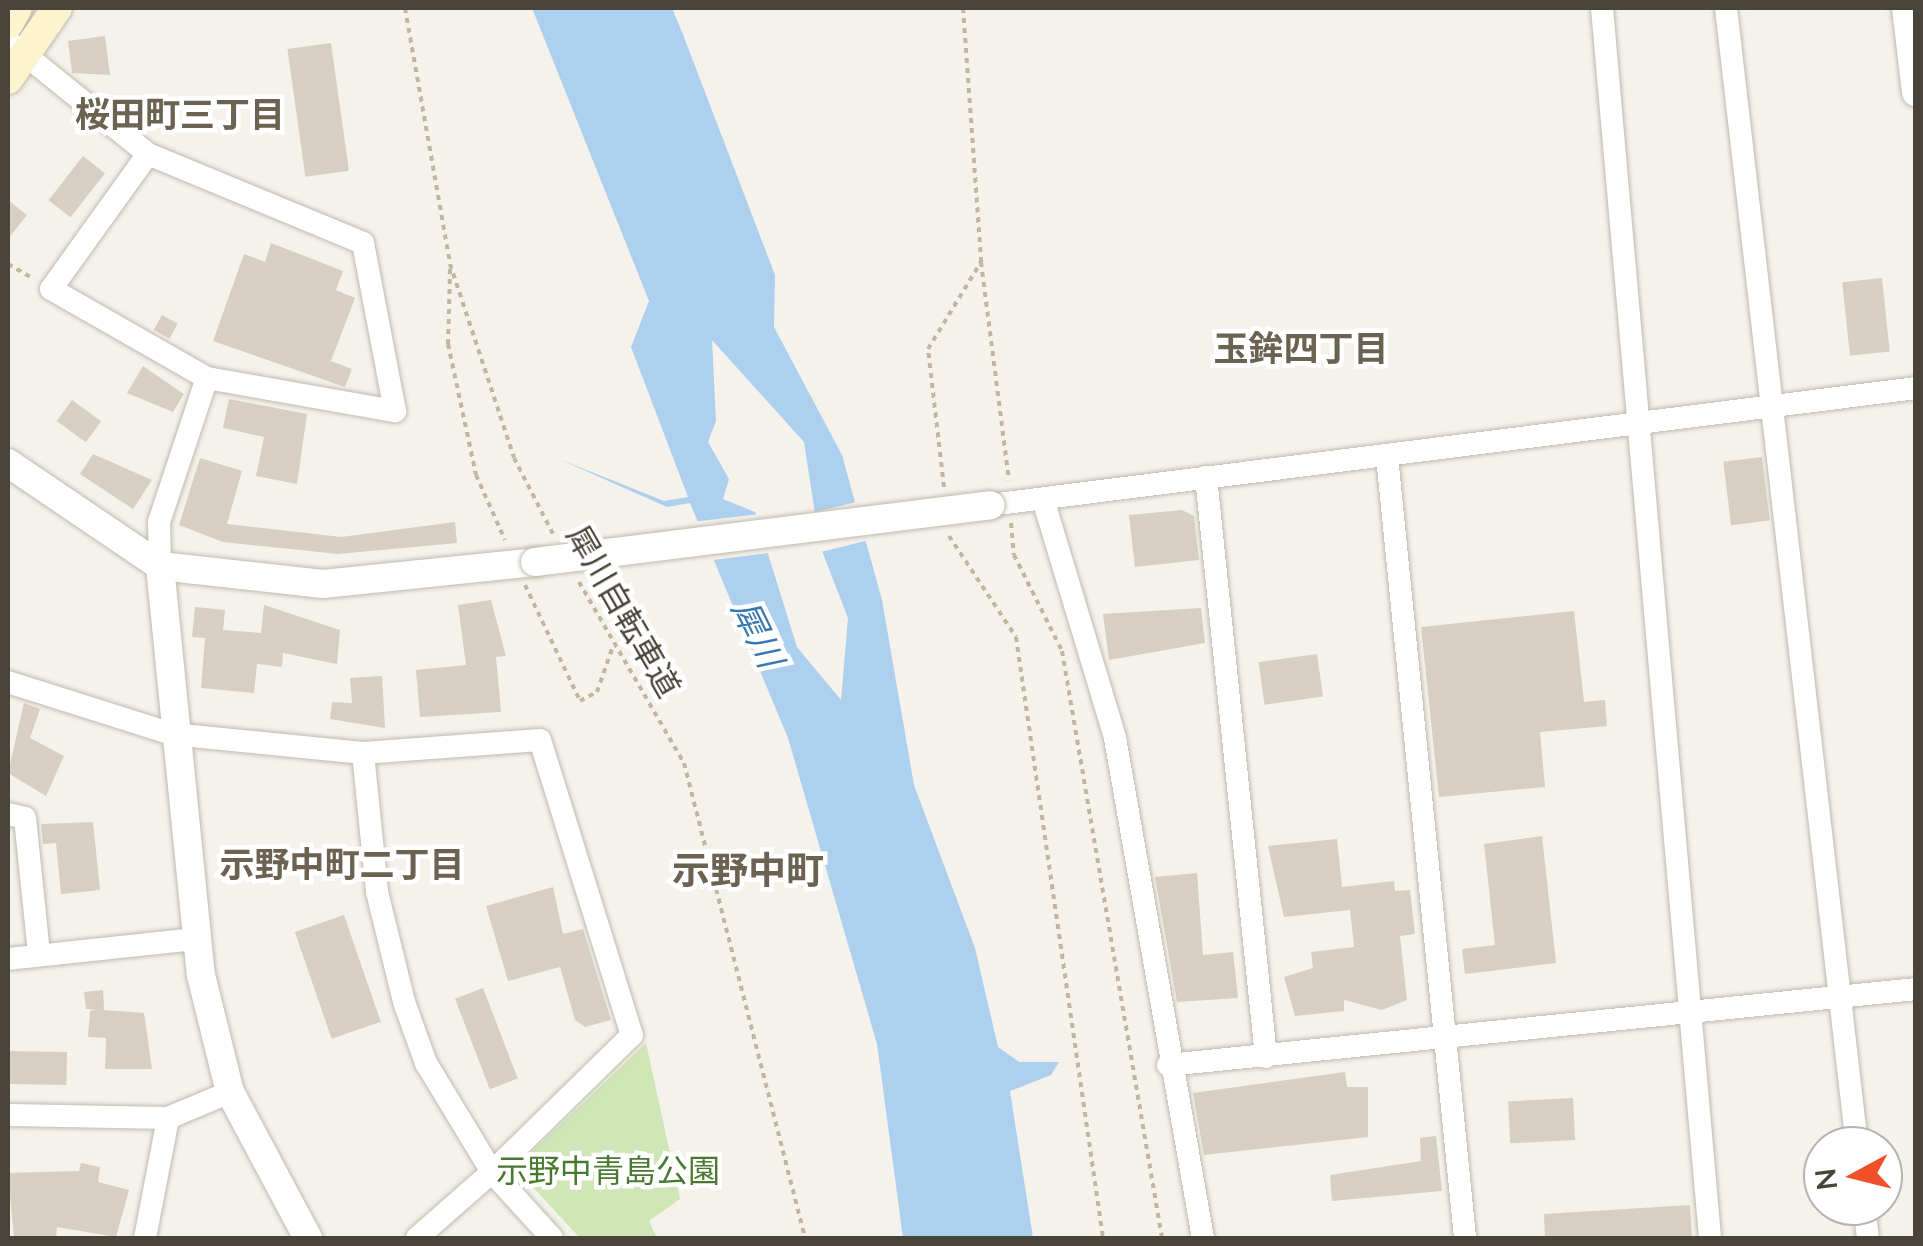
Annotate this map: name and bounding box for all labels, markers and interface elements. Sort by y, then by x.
district label: 桜田町三丁目 [75,92,285,134]
district label: 玉鉾四丁目 [1214,326,1388,368]
street label: 犀川自転車道 [559,518,689,704]
water label: 犀川 [725,592,793,674]
district label: 示野中町二丁目 [220,842,464,884]
district label: 示野中町 [672,847,824,893]
north arrow [1803,1126,1903,1226]
park label: 示野中青島公園 [496,1151,720,1189]
text: N [1807,1167,1843,1192]

